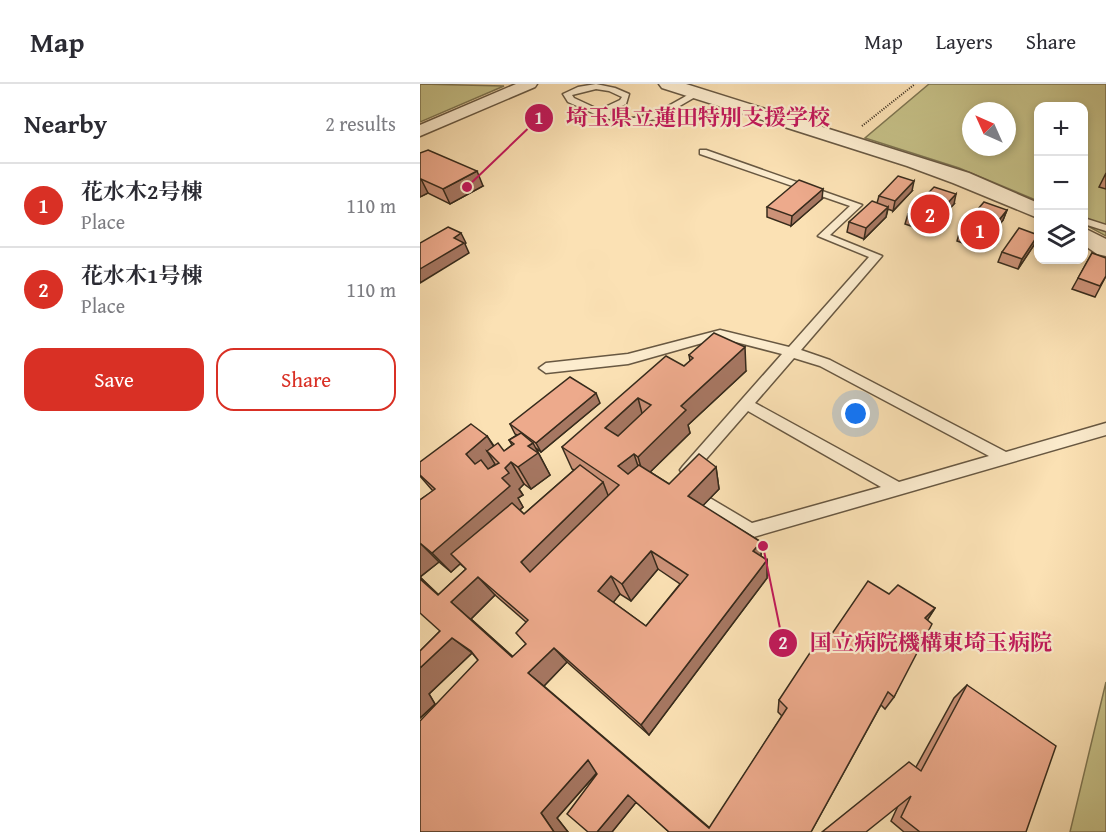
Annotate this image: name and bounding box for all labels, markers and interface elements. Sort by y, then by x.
text: Map [30,21,84,62]
text: Map [864,26,903,57]
text: Layers [936,26,993,57]
text: Share [1026,26,1076,57]
callout: 埼玉県立蓮田特別支援学校 [524,98,842,138]
text: 埼玉県立蓮田特別支援学校 [566,101,830,133]
north arrow [962,102,1016,156]
map controls [1034,102,1088,264]
button: + [1034,102,1088,156]
text: Nearby [24,104,107,143]
text: 1 [534,104,544,131]
text: 2 results [325,109,396,138]
button: − [1034,156,1088,210]
text: 花水木2号棟 [81,175,202,207]
text: 1 [38,191,49,220]
text: 110 m [346,191,396,220]
pin: 2 [910,192,950,236]
text: Place [81,207,125,236]
pin: 1 [960,208,1000,252]
button: layers [1034,210,1088,264]
text: 花水木1号棟 [81,259,202,291]
text: 2 [38,275,49,304]
text: 110 m [346,275,396,304]
text: Place [81,291,125,320]
button: Save [24,348,204,411]
button: Share [216,348,396,411]
your location [841,399,870,428]
callout: 国立病院機構東埼玉病院 [768,623,1064,663]
text: 国立病院機構東埼玉病院 [810,626,1052,658]
text: 2 [778,629,788,656]

